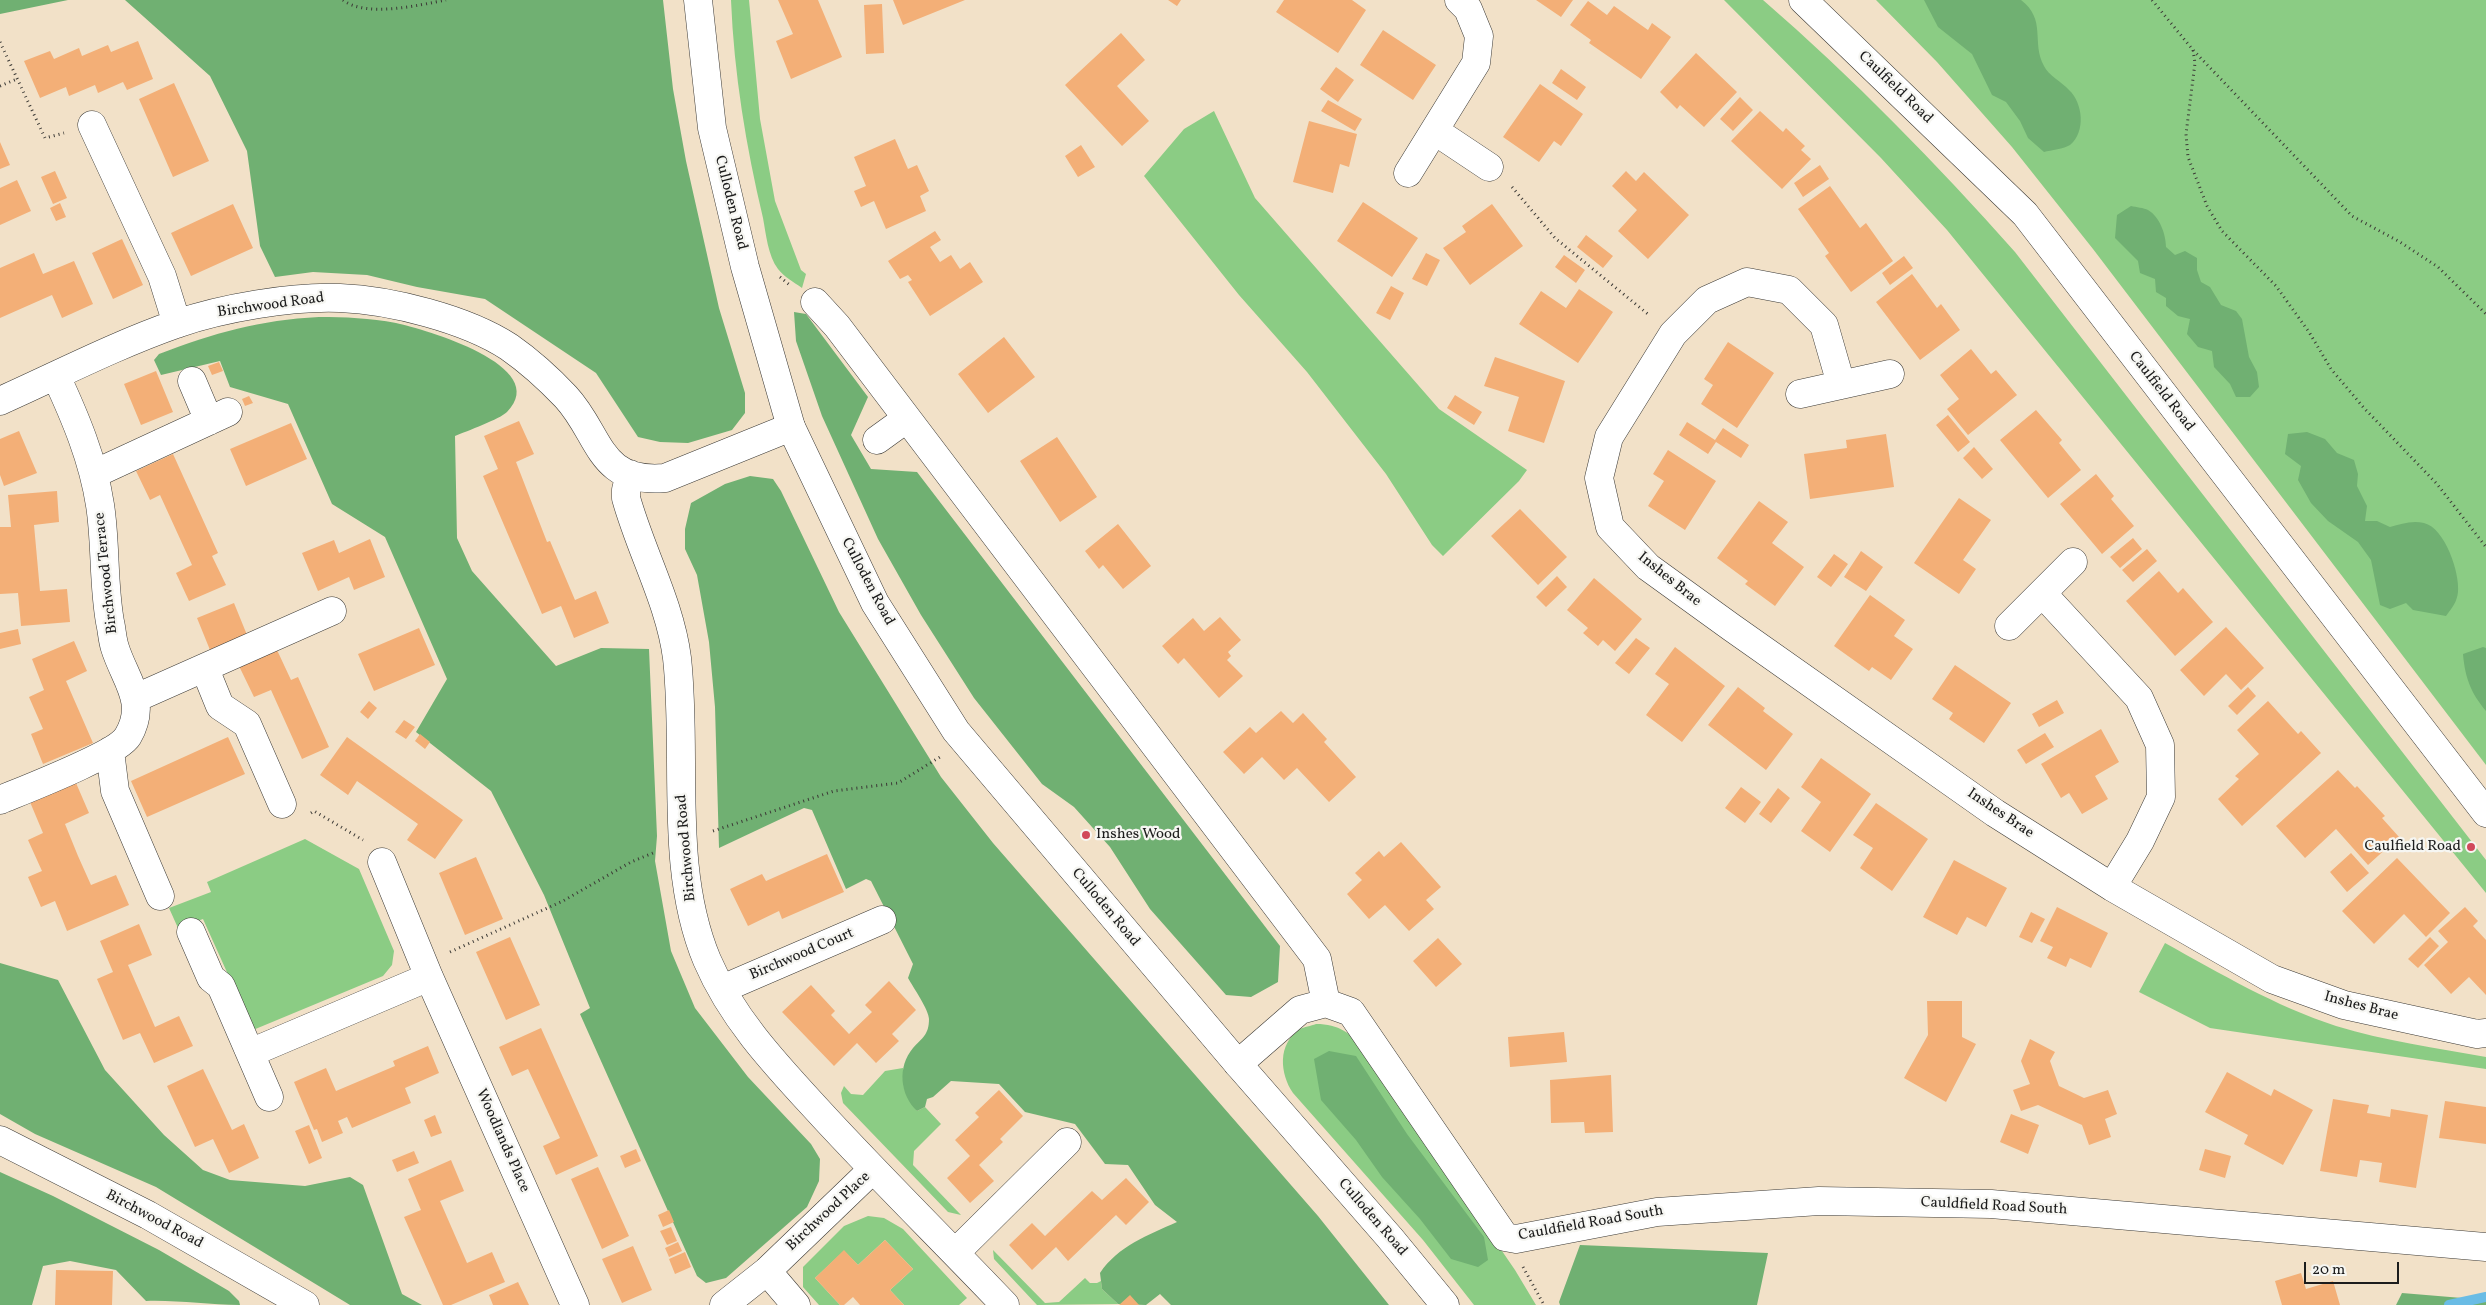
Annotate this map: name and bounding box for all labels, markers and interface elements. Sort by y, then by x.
street label: Caulfield Road [1854,48,1936,128]
street label: Culloden Road [710,154,750,252]
street label: Birchwood Road [216,290,326,322]
street label: Caulfield Road [2124,348,2198,436]
street label: Birchwood Terrace [92,511,122,635]
street label: Culloden Road [836,535,898,629]
street label: Inshes Brae [1634,549,1704,611]
street label: Inshes Brae [1963,785,2037,843]
street label: Birchwood Road [673,794,701,902]
place label: Inshes Wood [1096,826,1180,844]
marker: Inshes Wood [1080,829,1092,841]
place label: Caulfield Road [2364,838,2461,856]
marker: Caulfield Road [2465,841,2477,853]
street label: Culloden Road [1067,865,1143,951]
street label: Birchwood Court [747,925,857,985]
street label: Inshes Brae [2322,988,2400,1026]
street label: Woodlands Place [471,1086,533,1196]
street label: Birchwood Place [783,1169,875,1255]
street label: Culloden Road [1334,1176,1410,1260]
street label: Birchwood Road [102,1187,206,1253]
street label: Cauldfield Road South [1920,1194,2068,1220]
street label: Cauldfield Road South [1517,1202,1665,1246]
scale bar [2306,1252,2401,1284]
text: 20 m [2312,1260,2345,1281]

